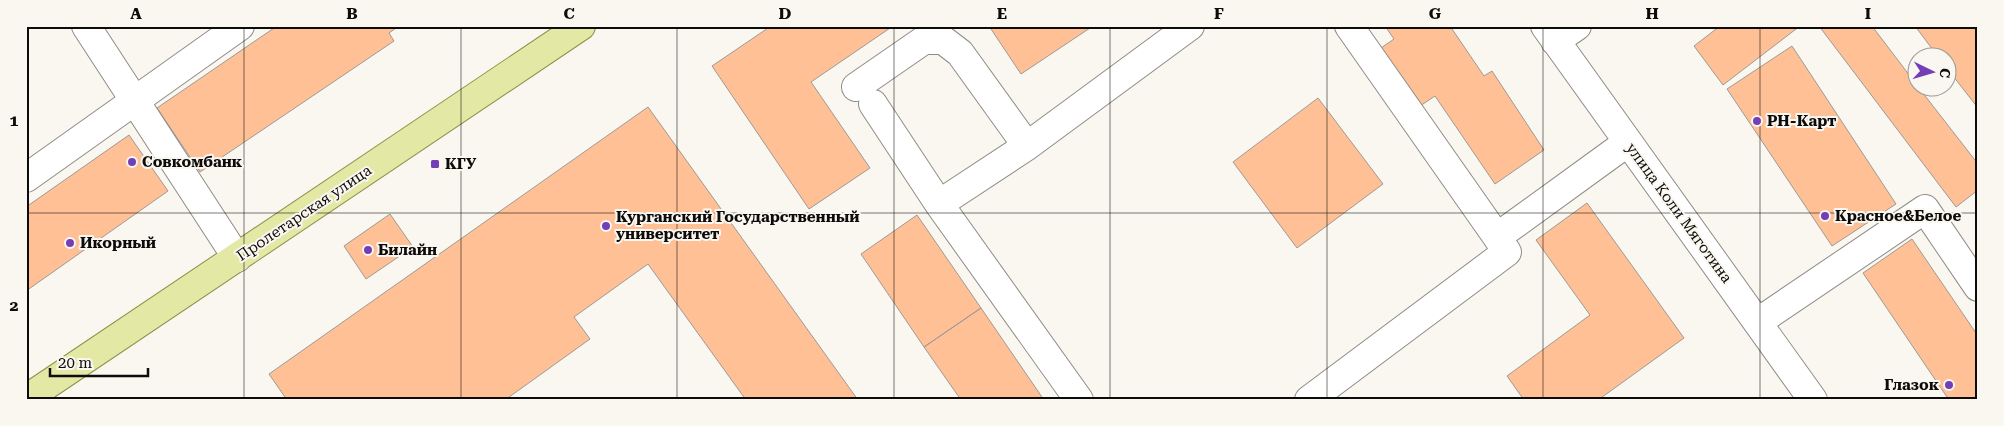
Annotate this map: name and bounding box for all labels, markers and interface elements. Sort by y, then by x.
text: A [130,4,142,23]
text: B [346,4,358,23]
text: C [563,4,575,23]
text: D [779,4,792,23]
text: E [997,4,1007,23]
text: F [1214,4,1224,23]
text: G [1429,4,1442,23]
text: H [1645,4,1659,23]
text: I [1865,4,1871,23]
north arrow [1906,48,1956,98]
text: С [1937,68,1953,79]
text: 1 [10,111,19,130]
place label: РН-Карт [1767,112,1836,130]
marker: РН-Карт [1751,115,1763,127]
street label: улица Коли Мяготина [1622,140,1736,286]
place label: Совкомбанк [142,153,243,171]
place label: КГУ [445,155,477,173]
marker: Совкомбанк [126,156,138,168]
marker: КГУ [429,158,441,170]
street label: Пролетарская улица [233,161,375,265]
place label: Красное&Белое [1835,207,1961,225]
place label: Курганский Государственный университет [616,208,860,243]
marker: Красное&Белое [1819,210,1831,222]
marker: Курганский Государственный университет [600,220,612,232]
place label: Икорный [80,234,156,252]
marker: Икорный [64,237,76,249]
place label: Билайн [378,241,437,259]
marker: Билайн [362,244,374,256]
text: 2 [10,296,19,315]
scale bar [50,346,148,378]
text: 20 m [58,354,93,372]
place label: Глазок [1884,376,1940,394]
marker: Глазок [1943,379,1955,391]

